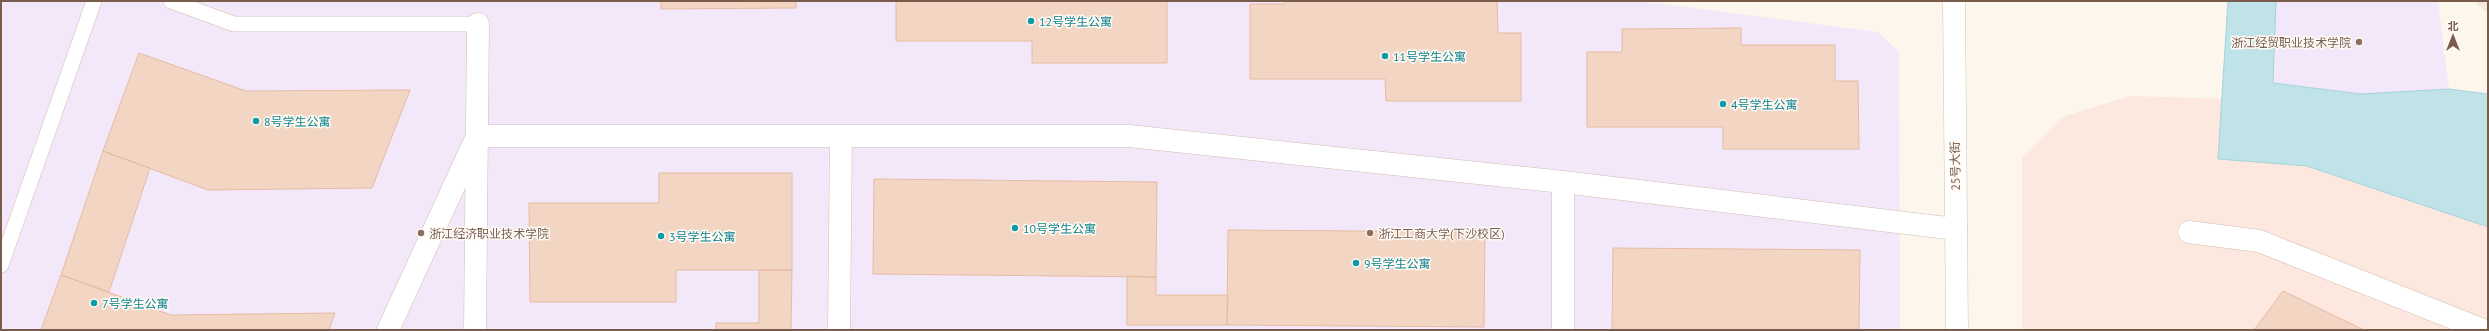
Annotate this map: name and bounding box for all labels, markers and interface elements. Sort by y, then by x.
place label: 12号学生公寓 [1039,14,1112,29]
marker: 12号学生公寓 [1026,16,1036,26]
north arrow [2433,16,2473,56]
text: 北 [2448,19,2459,33]
place label: 浙江经贸职业技术学院 [2231,35,2351,50]
marker: 浙江经贸职业技术学院 [2354,37,2364,47]
place label: 11号学生公寓 [1393,49,1466,64]
marker: 11号学生公寓 [1380,51,1390,61]
place label: 4号学生公寓 [1731,97,1798,112]
marker: 4号学生公寓 [1718,99,1728,109]
place label: 8号学生公寓 [264,114,331,129]
marker: 8号学生公寓 [251,116,261,126]
street label: 25号大街 [1947,141,1963,191]
place label: 10号学生公寓 [1023,221,1096,236]
marker: 10号学生公寓 [1010,223,1020,233]
place label: 浙江经济职业技术学院 [429,226,549,241]
place label: 浙江工商大学(下沙校区) [1378,226,1505,241]
marker: 浙江经济职业技术学院 [416,228,426,238]
marker: 浙江工商大学(下沙校区) [1365,228,1375,238]
place label: 3号学生公寓 [669,229,736,244]
marker: 3号学生公寓 [656,231,666,241]
place label: 9号学生公寓 [1364,256,1431,271]
marker: 9号学生公寓 [1351,258,1361,268]
place label: 7号学生公寓 [102,296,169,311]
marker: 7号学生公寓 [89,298,99,308]

